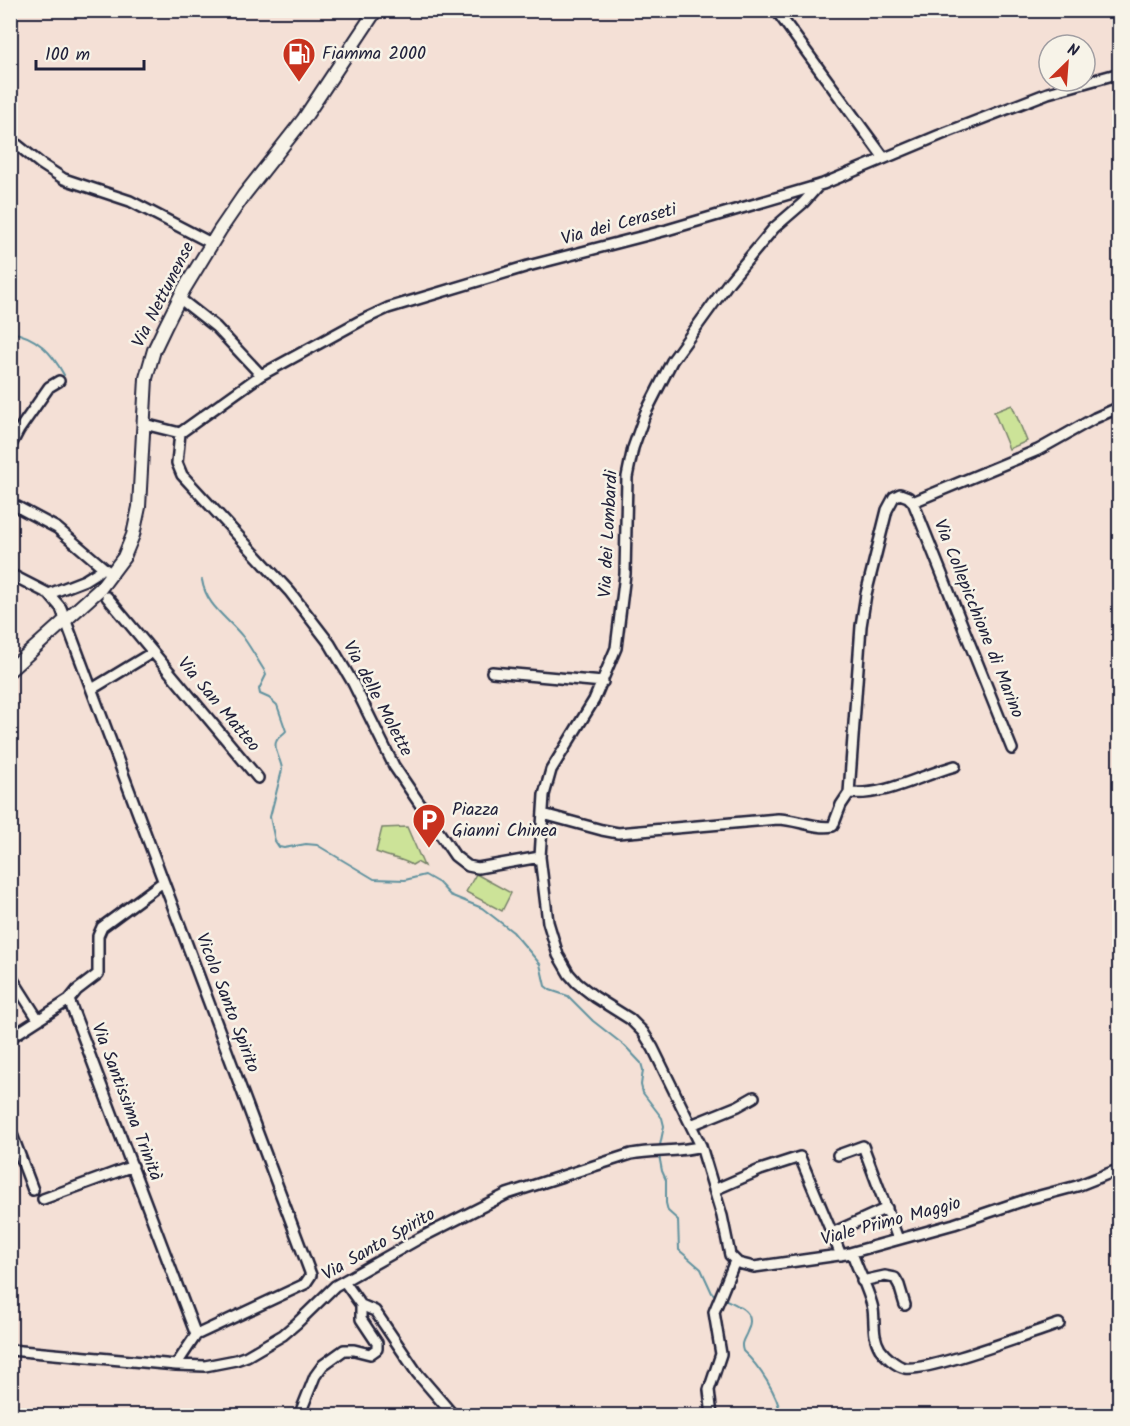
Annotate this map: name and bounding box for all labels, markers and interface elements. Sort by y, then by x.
scale bar [36,33,144,71]
north arrow [1037,33,1097,93]
fuel station icon: Fiamma 2000 [281,36,317,83]
text: N [1063,37,1083,64]
place label: Fiamma 2000 [322,40,426,69]
text: 100 m [45,41,90,70]
street label: Via dei Ceraseti [558,195,681,254]
street label: Via Nettunense [125,237,203,353]
street label: Via dei Lombardi [591,469,627,598]
street label: Via Collepicchione di Marino [925,515,1031,723]
street label: Via delle Molette [334,636,420,762]
street label: Via San Matteo [169,651,267,759]
place label: Piazza Gianni Chinea [452,796,557,846]
parking icon: Piazza Gianni Chinea [411,802,447,849]
street label: Vicolo Santo Spirito [187,929,267,1077]
street label: Via Santissima Trinità [83,1019,169,1185]
street label: Viale Primo Maggio [818,1189,964,1255]
street label: Via Santo Spirito [317,1201,441,1289]

